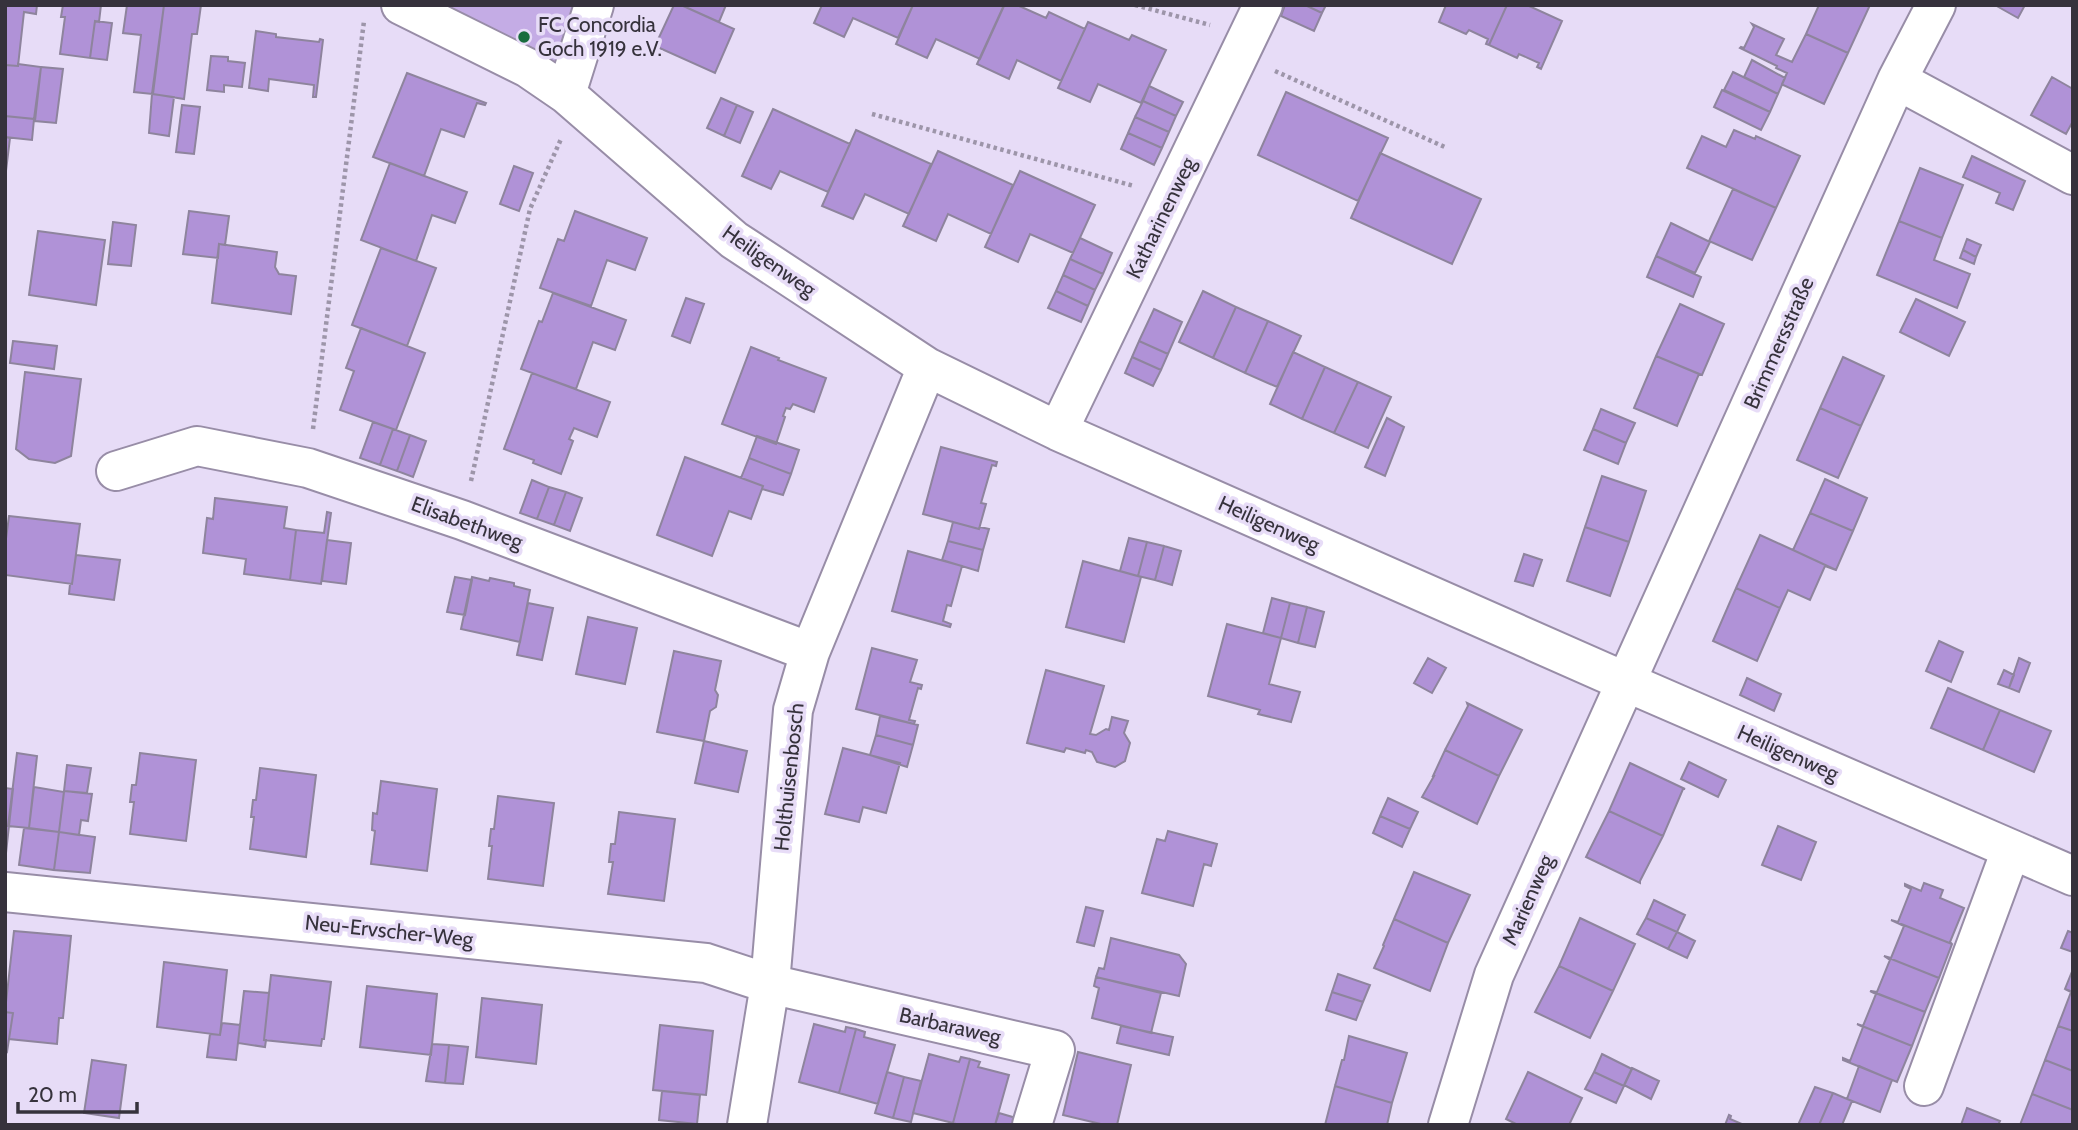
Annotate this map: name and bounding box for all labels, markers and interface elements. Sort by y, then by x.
place label: FC Concordia Goch 1919 e.V. [538,12,662,61]
marker: FC Concordia Goch 1919 e.V. [516,29,532,45]
street label: Katharinenweg [1120,153,1201,282]
street label: Heiligenweg [718,219,821,302]
street label: Brimmersstraße [1738,273,1819,413]
street label: Heiligenweg [1215,490,1324,557]
street label: Elisabethweg [408,491,527,554]
street label: Holthuisenbosch [768,702,809,852]
street label: Heiligenweg [1734,719,1843,786]
street label: Marienweg [1496,850,1559,949]
street label: Neu-Ervscher-Weg [304,909,475,952]
street label: Barbaraweg [897,1002,1004,1049]
scale bar [18,1070,136,1114]
text: 20 m [28,1082,77,1107]

